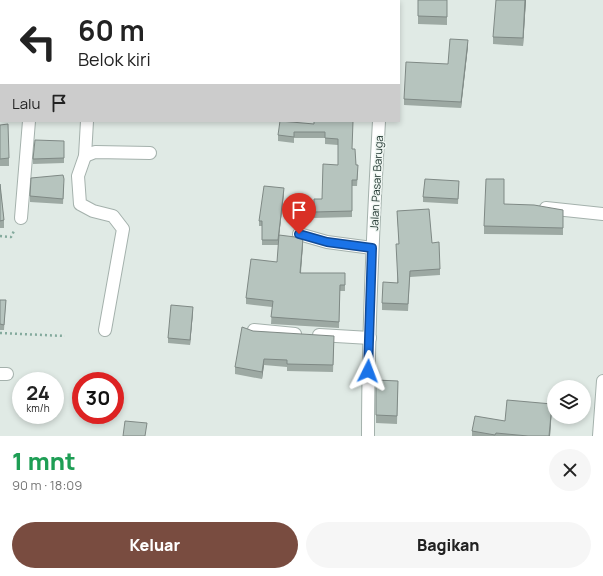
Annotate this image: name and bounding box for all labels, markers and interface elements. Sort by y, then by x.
text: 60 m [78,11,145,49]
icon: left [12,16,64,68]
text: Belok kiri [78,47,151,71]
icon: arrive [48,92,70,114]
text: Lalu [12,93,40,114]
street label: Jalan Pasar Baruga [366,135,386,231]
pin [282,193,316,234]
icon: arrive [288,199,310,221]
position arrow [347,350,389,392]
speed limit sign: 30 [72,372,124,424]
text: 24 [26,379,50,406]
map controls [547,380,591,424]
button: layers [547,380,591,424]
text: km/h [26,401,50,415]
text: 1 mnt [12,444,76,477]
button: close [549,449,591,491]
text: 90 m · 18:09 [12,476,82,494]
button: Keluar [12,522,298,568]
button: Bagikan [306,522,591,568]

